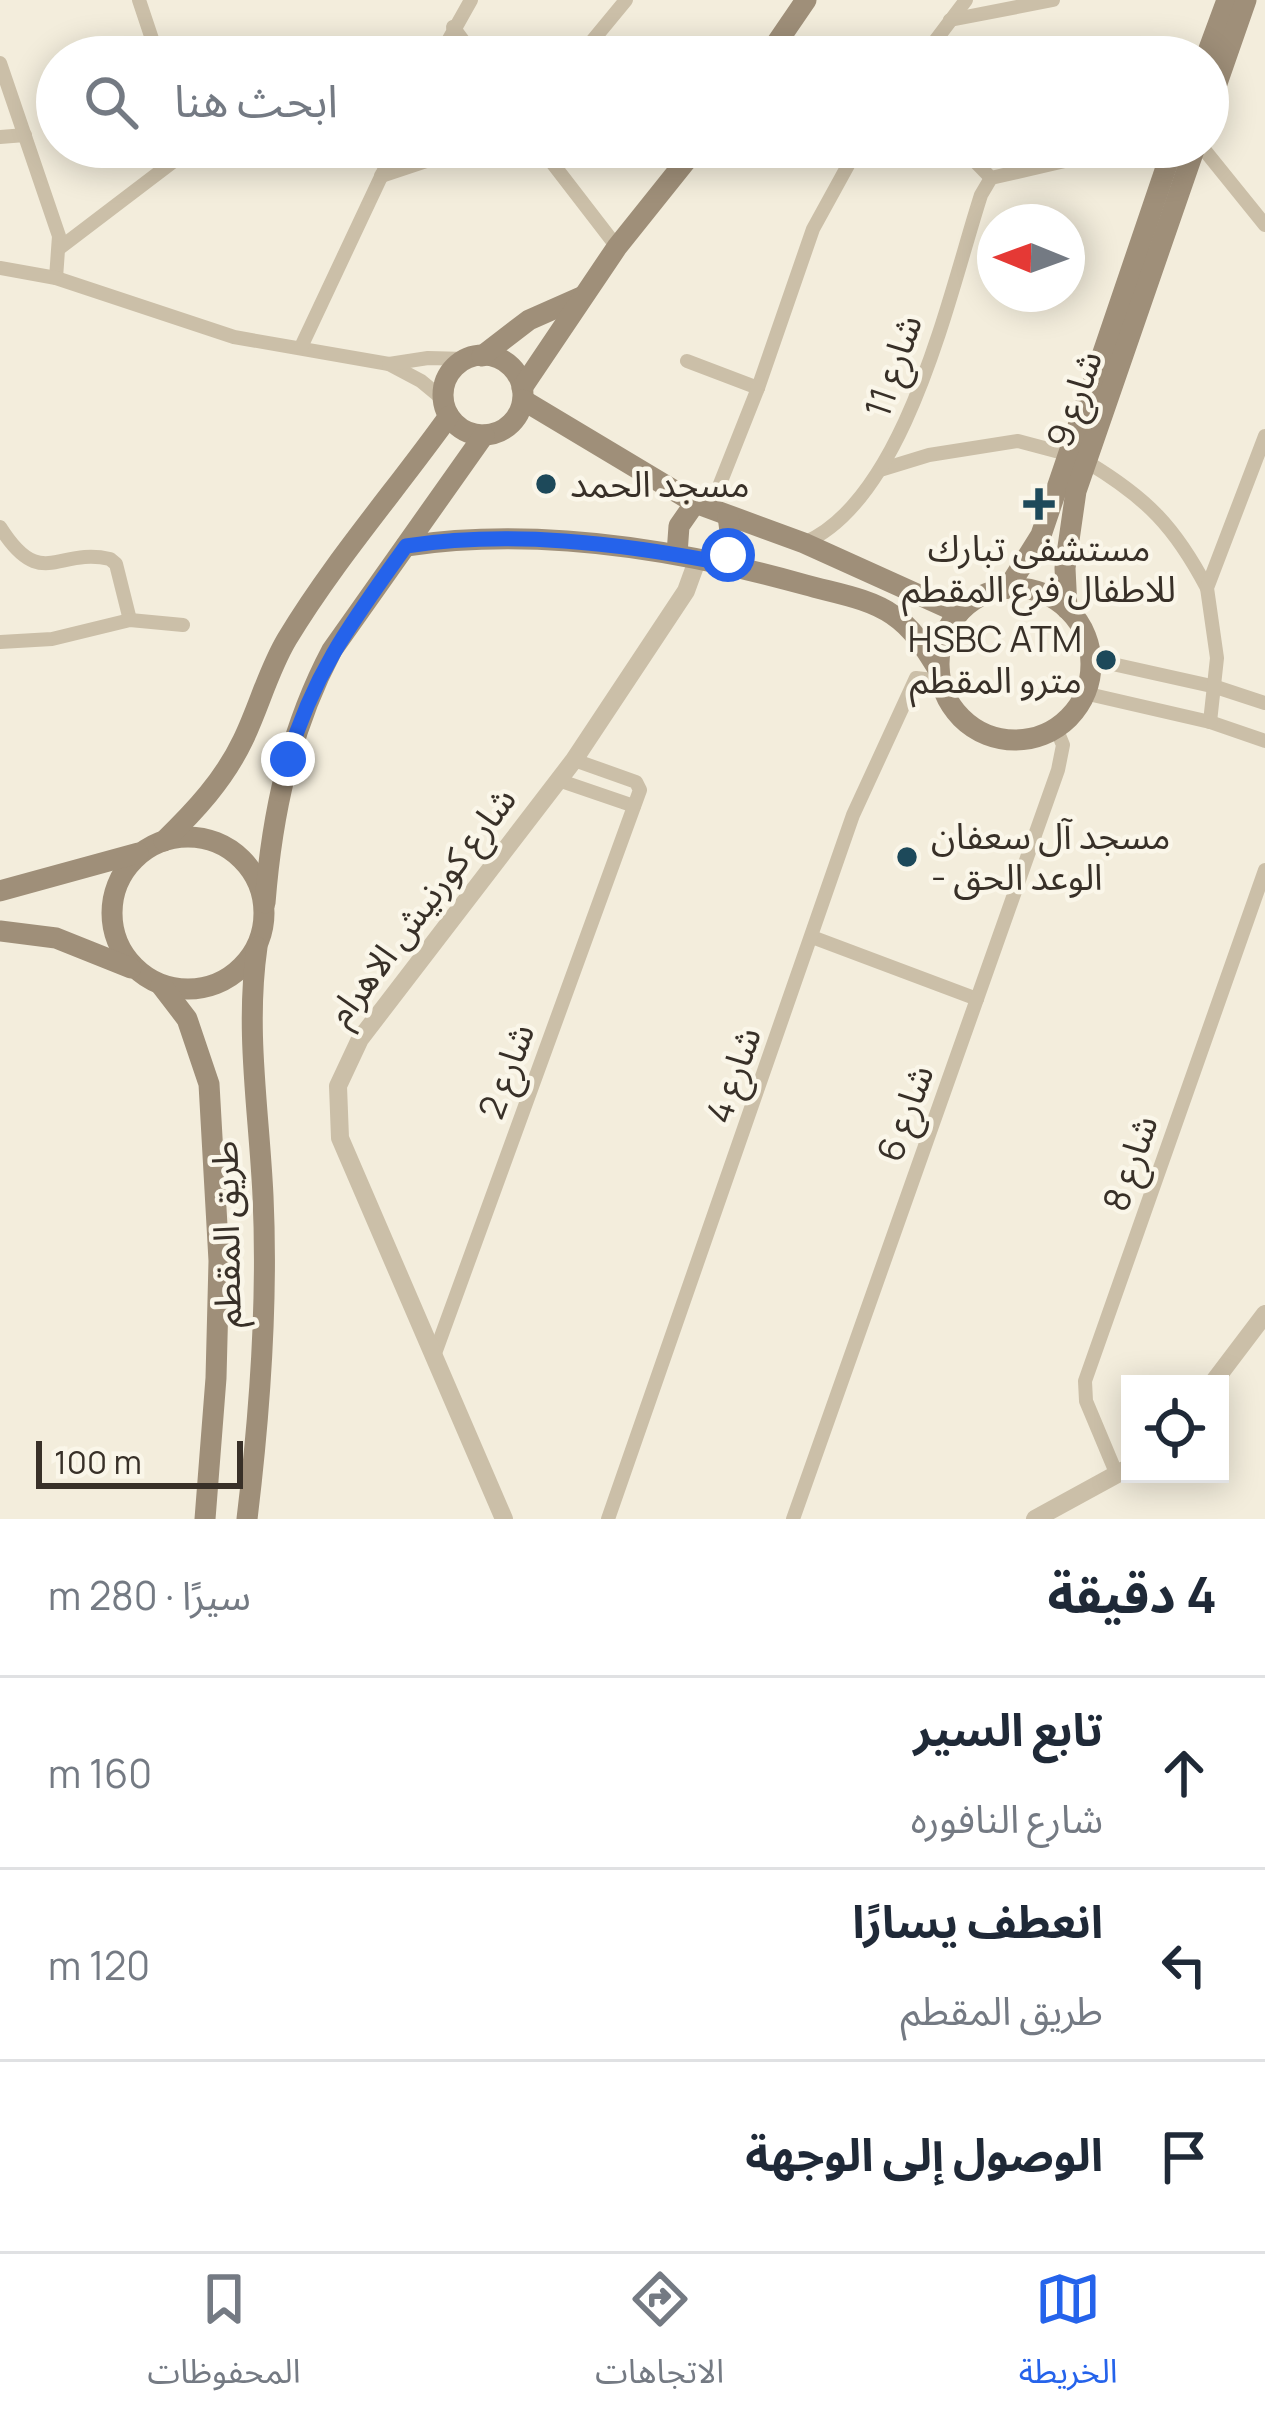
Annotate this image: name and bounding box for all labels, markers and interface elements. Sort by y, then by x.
search box [36,36,1229,168]
icon: search [78,69,144,135]
text: ابحث هنا [174,69,338,131]
north arrow [977,204,1085,312]
street label: شارع 11 [852,308,936,425]
street label: شارع 9 [1034,344,1116,455]
place label: مسجد الحمد [570,459,750,508]
marker: مسجد الحمد [533,471,559,497]
marker: مستشفى تبارك للاطفال فرع المقطم [1023,488,1055,520]
place label: مستشفى تبارك للاطفال فرع المقطم [902,523,1176,617]
route start [701,528,755,582]
place label: HSBC ATM مترو المقطم [908,614,1082,708]
marker: HSBC ATM مترو المقطم [1093,647,1119,673]
route end [261,732,315,786]
street label: شارع كورنيش الاهرام [315,776,530,1037]
place label: مسجد آل سعفان - الوعد الحق [931,811,1170,901]
marker: مسجد آل سعفان - الوعد الحق [894,844,920,870]
street label: شارع 2 [466,1016,548,1126]
street label: شارع 4 [693,1020,775,1130]
street label: شارع 6 [864,1058,947,1169]
street label: شارع 8 [1090,1108,1172,1218]
street label: طريق المقطم [199,1140,256,1328]
map controls [1121,1375,1229,1483]
button: locate [1121,1375,1229,1483]
scale bar [36,1435,243,1488]
text: 100 m [54,1439,142,1484]
text: 4 دقيقة [1047,1559,1217,1628]
text: سيرًا · 280 m [48,1568,251,1622]
text: تابع السير [913,1698,1103,1760]
icon: ahead [1151,1740,1217,1806]
text: 160 m [48,1746,152,1800]
text: شارع النافوره [911,1791,1103,1845]
text: انعطف يسارًا [852,1890,1103,1952]
icon: left [1151,1932,1217,1998]
text: 120 m [48,1938,150,1992]
text: طريق المقطم [900,1983,1103,2037]
text: الوصول إلى الوجهة [745,2123,1103,2185]
icon: arrive [1151,2124,1217,2190]
tab: المحفوظات [147,2266,301,2407]
tab: الاتجاهات [595,2266,724,2407]
tab: الخريطة [1019,2266,1118,2407]

